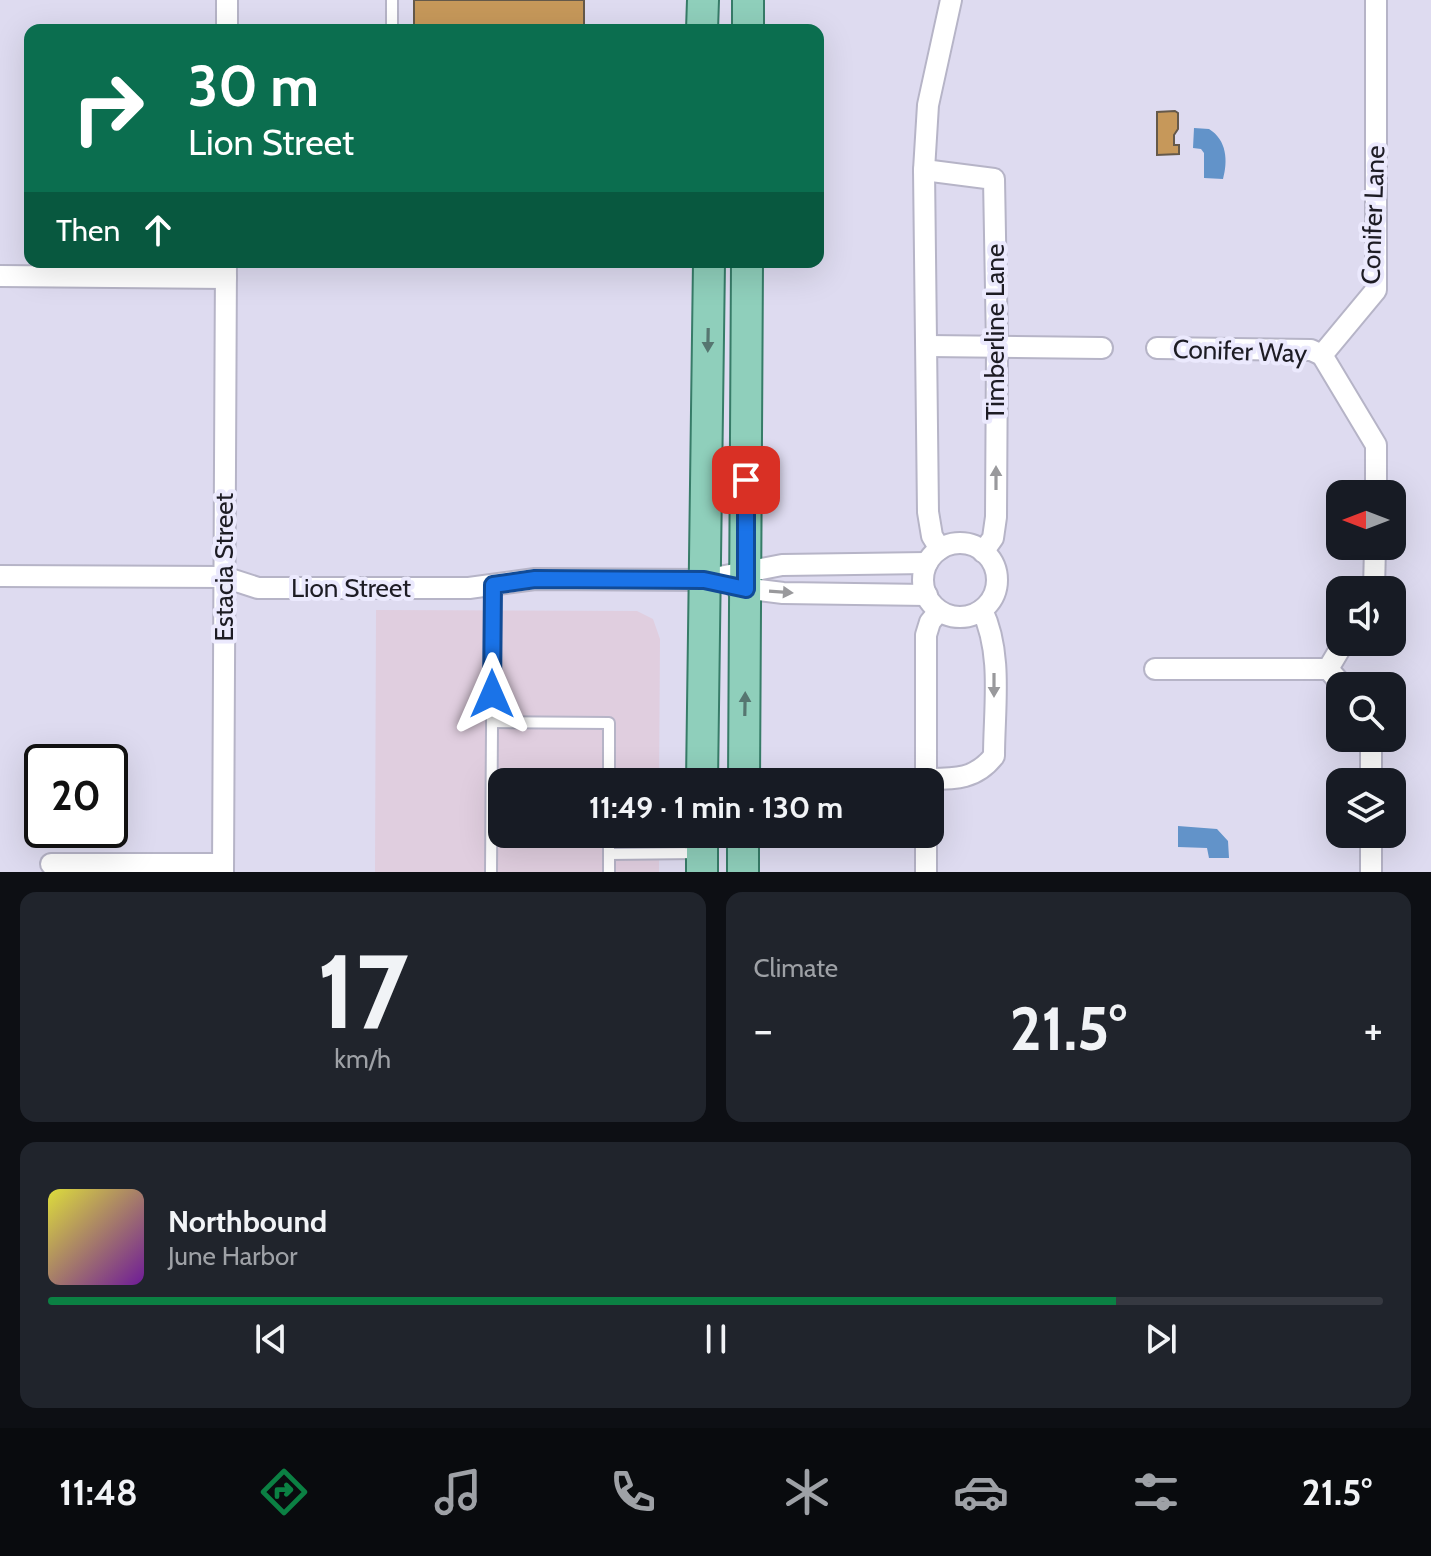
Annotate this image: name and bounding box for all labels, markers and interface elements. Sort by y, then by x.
text: 30 m [188,52,319,120]
icon: right [56,56,160,160]
text: Lion Street [188,120,354,164]
street label: Conifer Lane [1355,145,1391,285]
icon: ahead [136,208,180,252]
text: Then [56,212,120,249]
street label: Timberline Lane [979,244,1011,420]
one-way arrow [701,328,714,353]
street label: Conifer Way [1172,333,1308,369]
pin [712,446,780,514]
icon: arrive [724,458,768,502]
one-way arrow [990,465,1002,490]
north arrow [1326,480,1406,560]
map controls [1326,480,1406,848]
street label: Estacia Street [208,492,240,641]
street label: Lion Street [291,572,411,604]
button: sound [1326,576,1406,656]
one-way arrow [769,586,794,599]
position arrow [450,652,534,736]
button: search [1326,672,1406,752]
one-way arrow [988,673,1000,698]
one-way arrow [739,691,751,716]
speed limit sign: 20 [24,744,128,848]
button: layers [1326,768,1406,848]
text: 11:49 · 1 min · 130 m [589,789,843,826]
text: 17 [317,928,408,1054]
text: Climate [754,952,838,984]
text: 21.5° [1010,992,1127,1065]
text: − [754,1003,773,1056]
text: + [1364,1003,1383,1056]
text: km/h [334,1043,391,1075]
text: Northbound [168,1203,327,1240]
text: June Harbor [168,1240,297,1272]
icon: previous [249,1317,293,1361]
icon: pause [694,1317,738,1361]
icon: next [1139,1317,1183,1361]
icon: directions [256,1464,312,1520]
icon: music [430,1464,486,1520]
icon: phone [605,1464,661,1520]
icon: climate [779,1464,835,1520]
icon: car [953,1464,1009,1520]
icon: filters [1128,1464,1184,1520]
text: 11:48 [59,1470,138,1514]
text: 21.5° [1302,1470,1372,1514]

